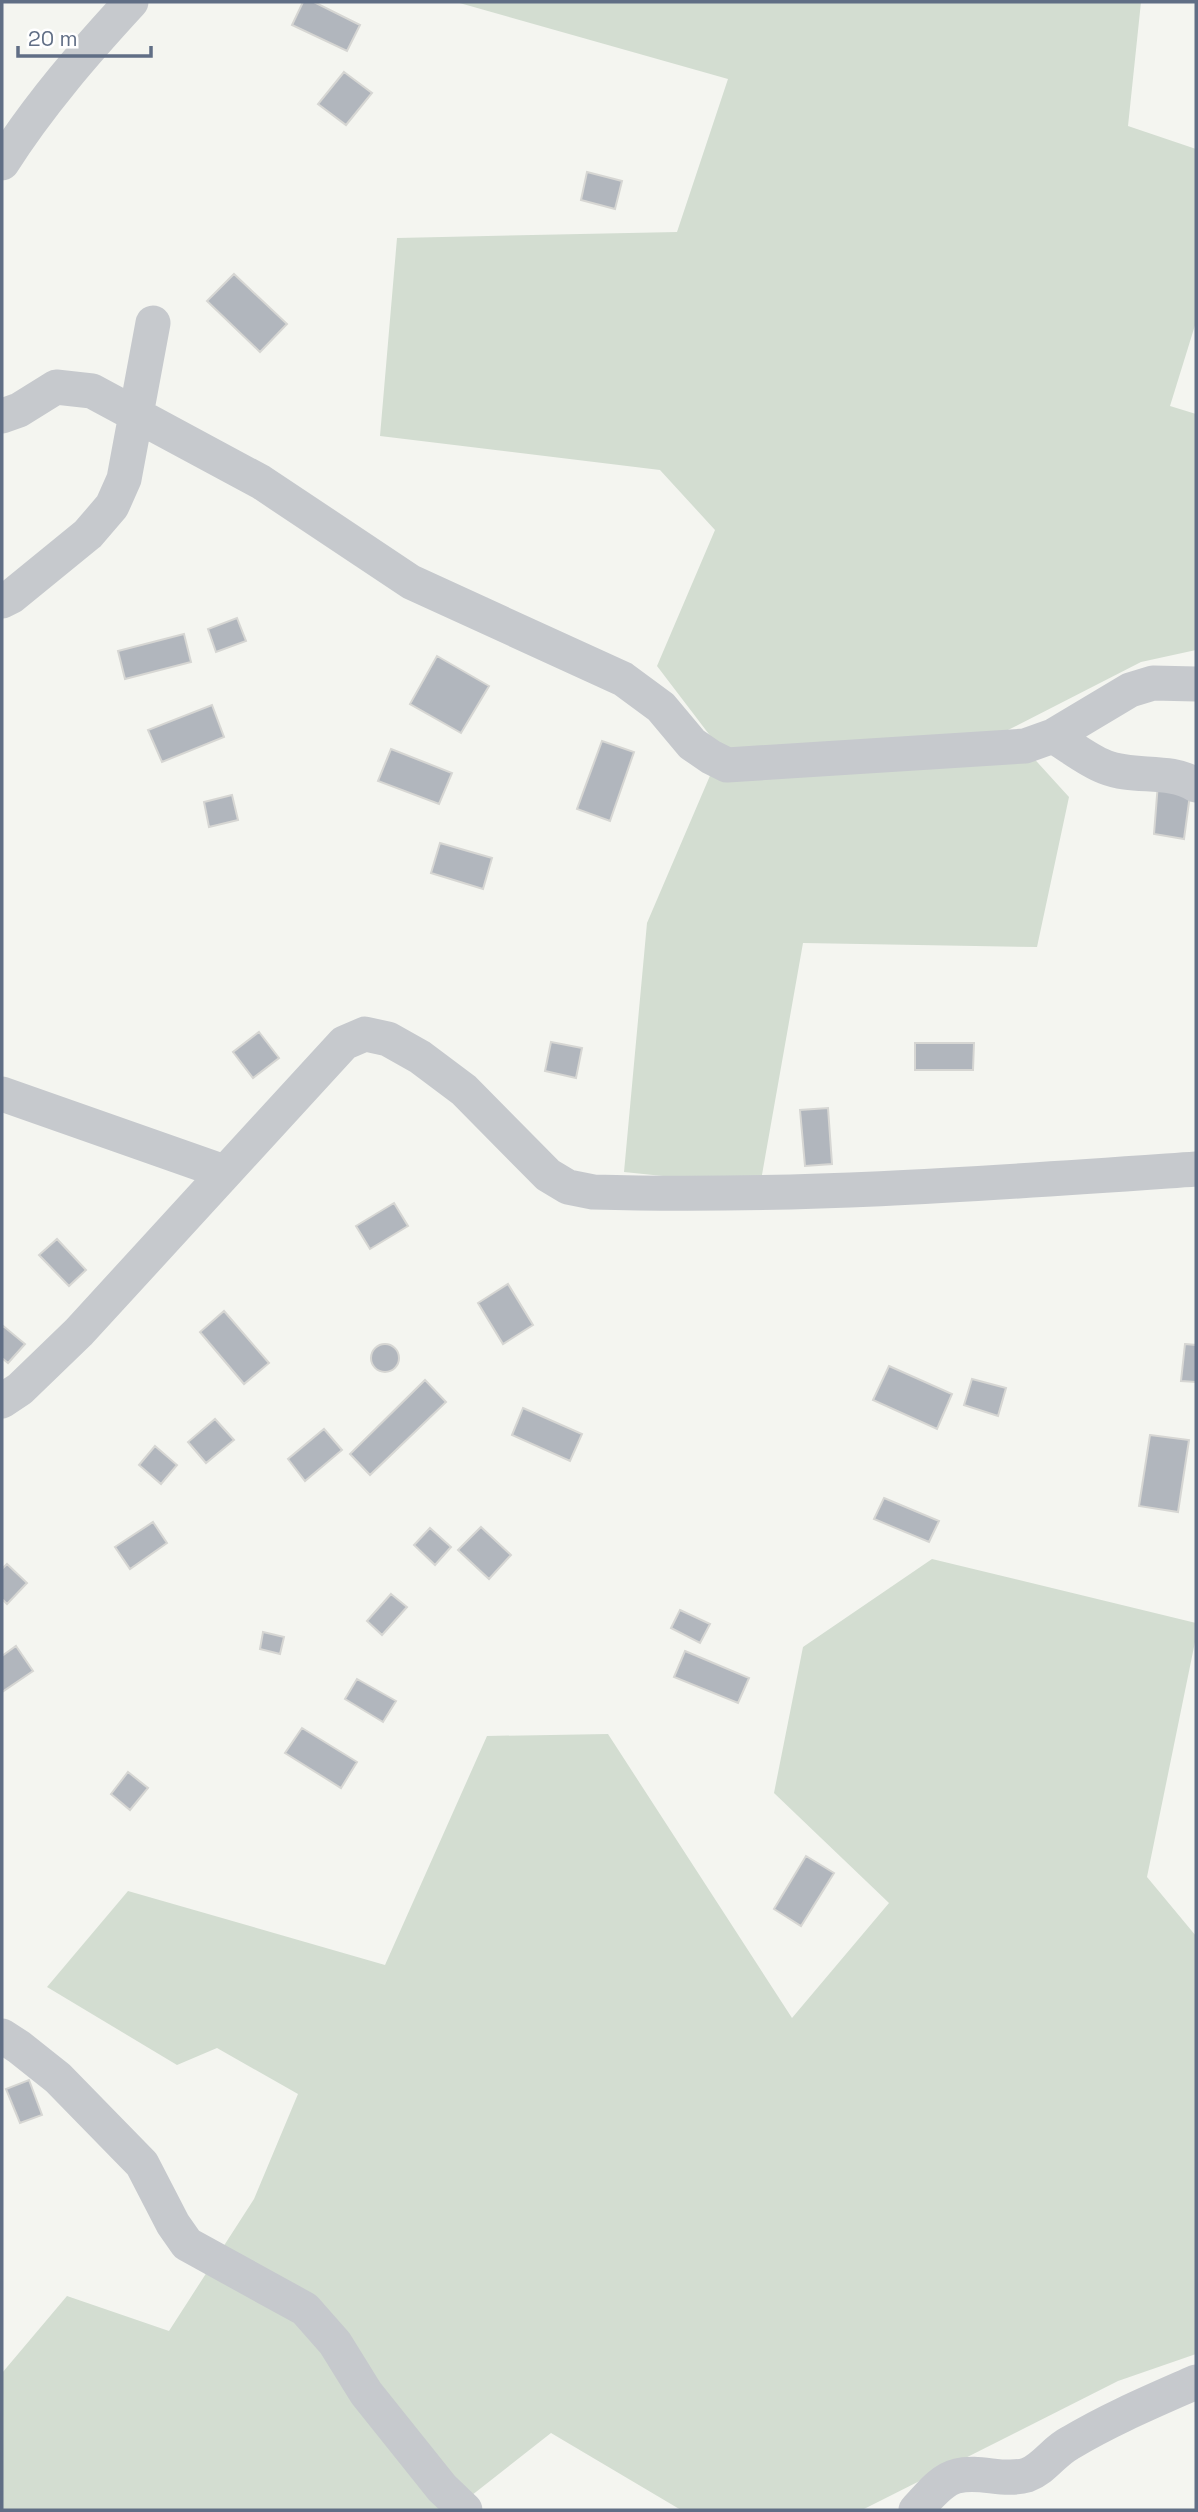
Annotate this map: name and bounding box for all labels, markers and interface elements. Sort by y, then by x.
scale bar [18,14,150,58]
text: 20 m [28,25,78,52]

